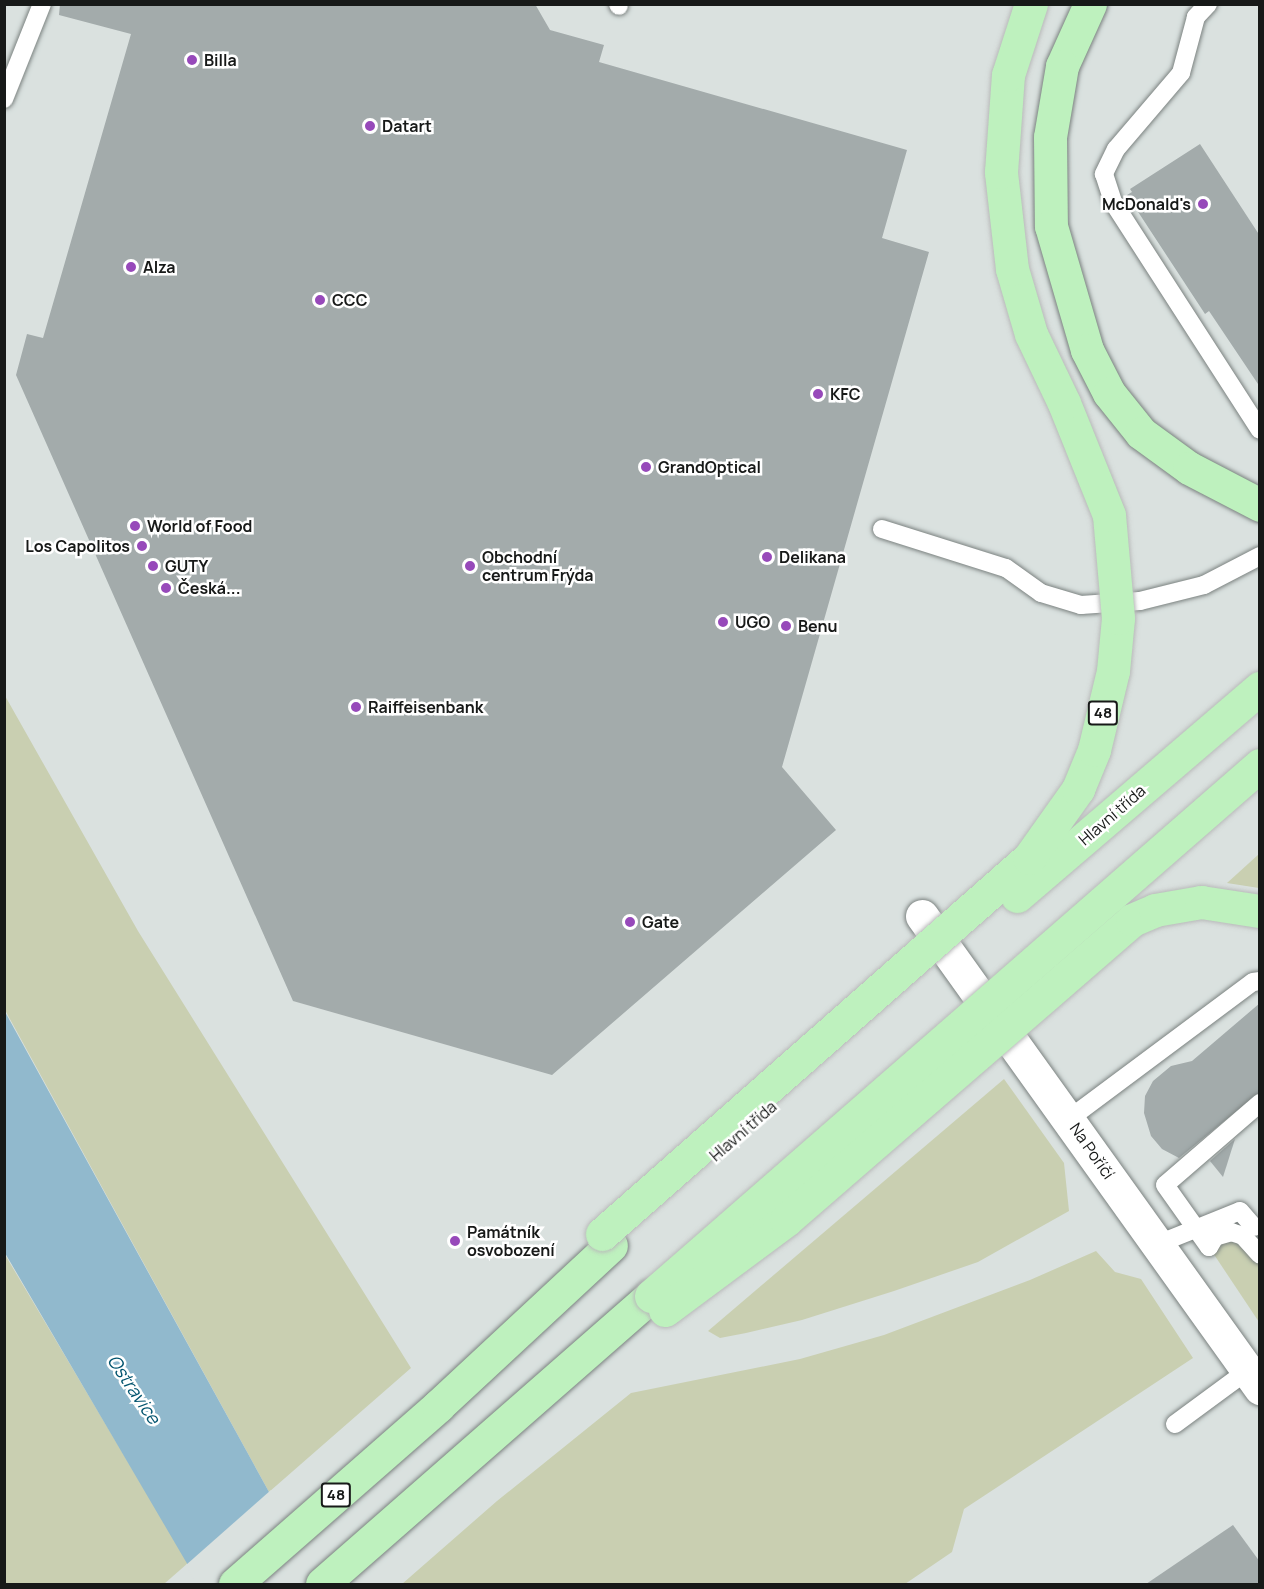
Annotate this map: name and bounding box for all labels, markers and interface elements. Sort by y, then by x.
place label: Billa [204,50,237,70]
marker: Billa [185,53,199,67]
place label: Datart [382,116,432,136]
marker: Datart [363,119,377,133]
place label: McDonald's [1102,194,1191,214]
marker: McDonald's [1196,197,1210,211]
place label: Alza [143,257,175,277]
marker: Alza [124,260,138,274]
place label: CCC [332,290,367,310]
marker: CCC [313,293,327,307]
place label: KFC [830,384,861,404]
marker: KFC [811,387,825,401]
place label: GrandOptical [658,457,761,477]
marker: GrandOptical [639,460,653,474]
place label: World of Food [147,516,252,536]
marker: World of Food [128,519,142,533]
place label: Los Capolitos [25,536,130,556]
marker: Los Capolitos [135,539,149,553]
place label: Obchodní centrum Frýda [482,547,593,585]
place label: Delikana [779,547,846,567]
marker: Delikana [760,550,774,564]
place label: GUTY [165,556,208,576]
marker: GUTY [146,559,160,573]
marker: Obchodní centrum Frýda [463,559,477,573]
place label: Česká... [178,578,241,598]
marker: Česká... [159,581,173,595]
place label: UGO [735,612,770,632]
marker: UGO [716,615,730,629]
place label: Benu [798,616,838,636]
marker: Benu [779,619,793,633]
place label: Raiffeisenbank [368,697,483,717]
marker: Raiffeisenbank [349,700,363,714]
road number: 48 [1086,701,1120,725]
street label: Hlavní třída [1075,781,1149,849]
place label: Gate [642,912,679,932]
marker: Gate [623,915,637,929]
street label: Hlavní třída [706,1097,780,1165]
street label: Na Poříčí [1066,1119,1118,1183]
place label: Památník osvobození [467,1222,555,1260]
marker: Památník osvobození [448,1234,462,1248]
water label: Ostravice [103,1350,165,1428]
road number: 48 [320,1483,352,1507]

